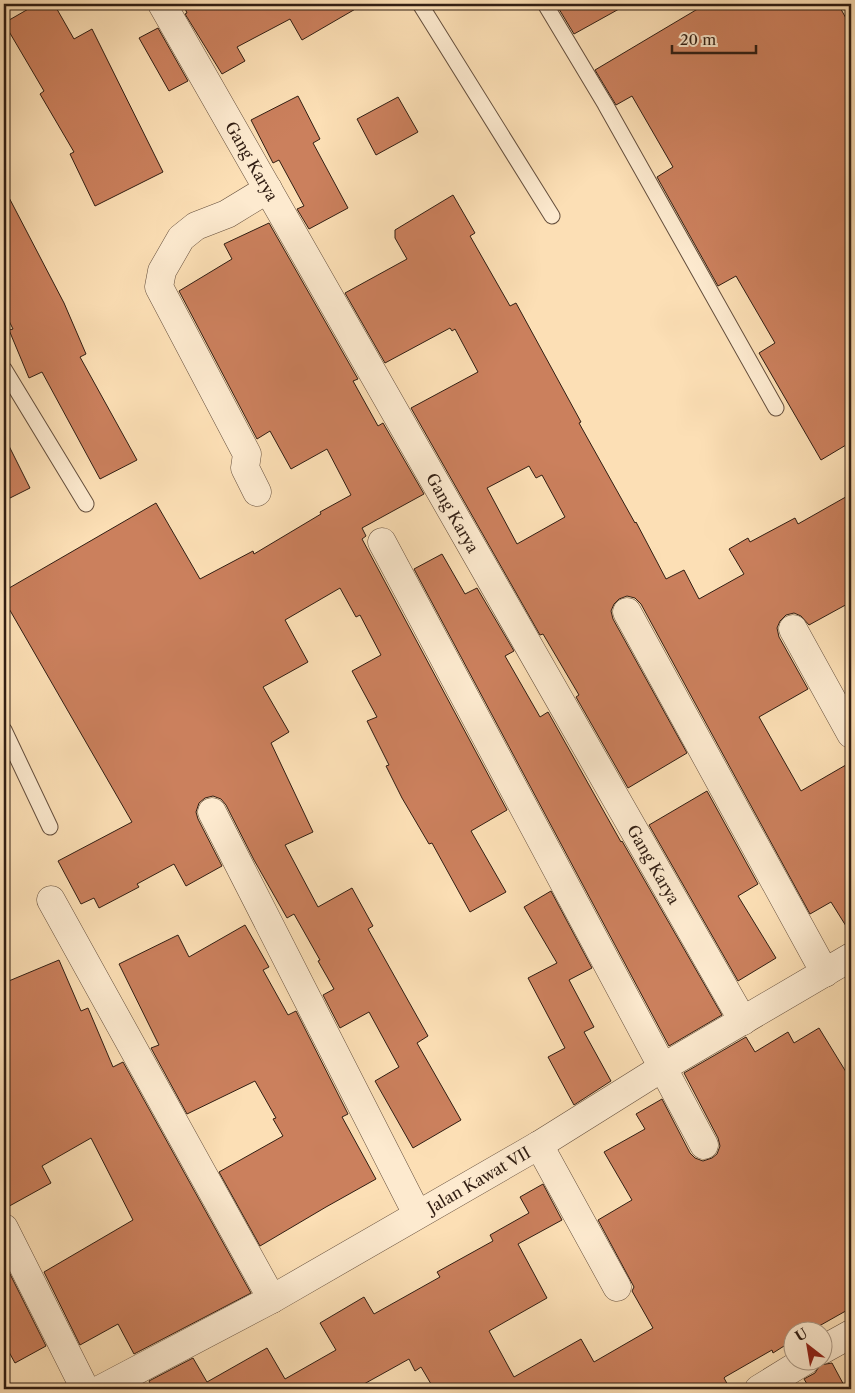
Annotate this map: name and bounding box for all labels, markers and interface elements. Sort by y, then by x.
scale bar [672,22,756,54]
text: 20 m [680,30,716,49]
street label: Gang Karya [221,118,283,205]
street label: Gang Karya [422,469,484,557]
street label: Gang Karya [623,821,685,908]
street label: Jalan Kawat VII [421,1142,534,1219]
north arrow [782,1320,832,1370]
text: U [792,1324,811,1346]

